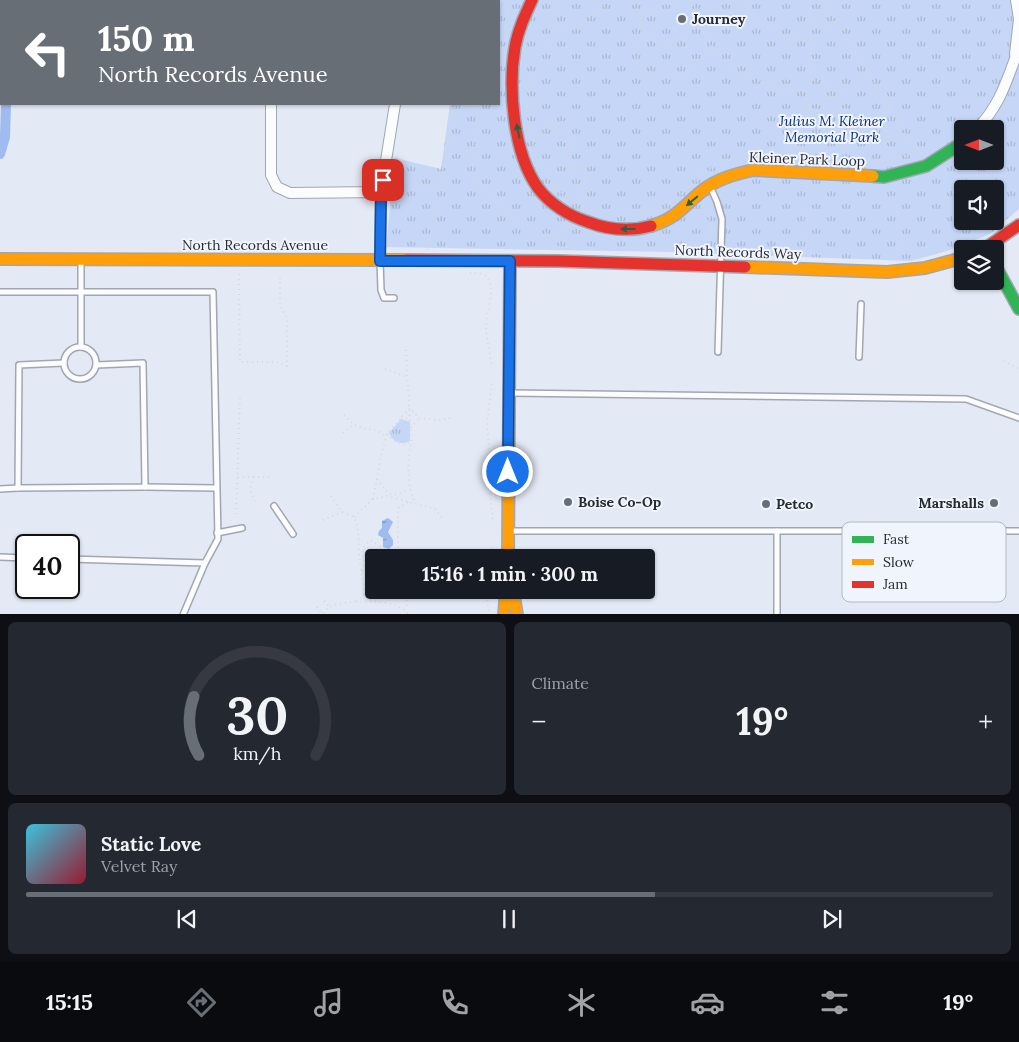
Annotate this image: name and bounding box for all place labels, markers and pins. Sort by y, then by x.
place label: Journey [692,10,746,28]
marker: Journey [676,13,688,25]
pin [362,159,404,201]
place label: Boise Co-Op [578,493,661,511]
place label: Marshalls [918,494,984,512]
place label: Petco [776,495,813,513]
marker: Boise Co-Op [562,496,574,508]
marker: Marshalls [988,497,1000,509]
marker: Petco [760,498,772,510]

